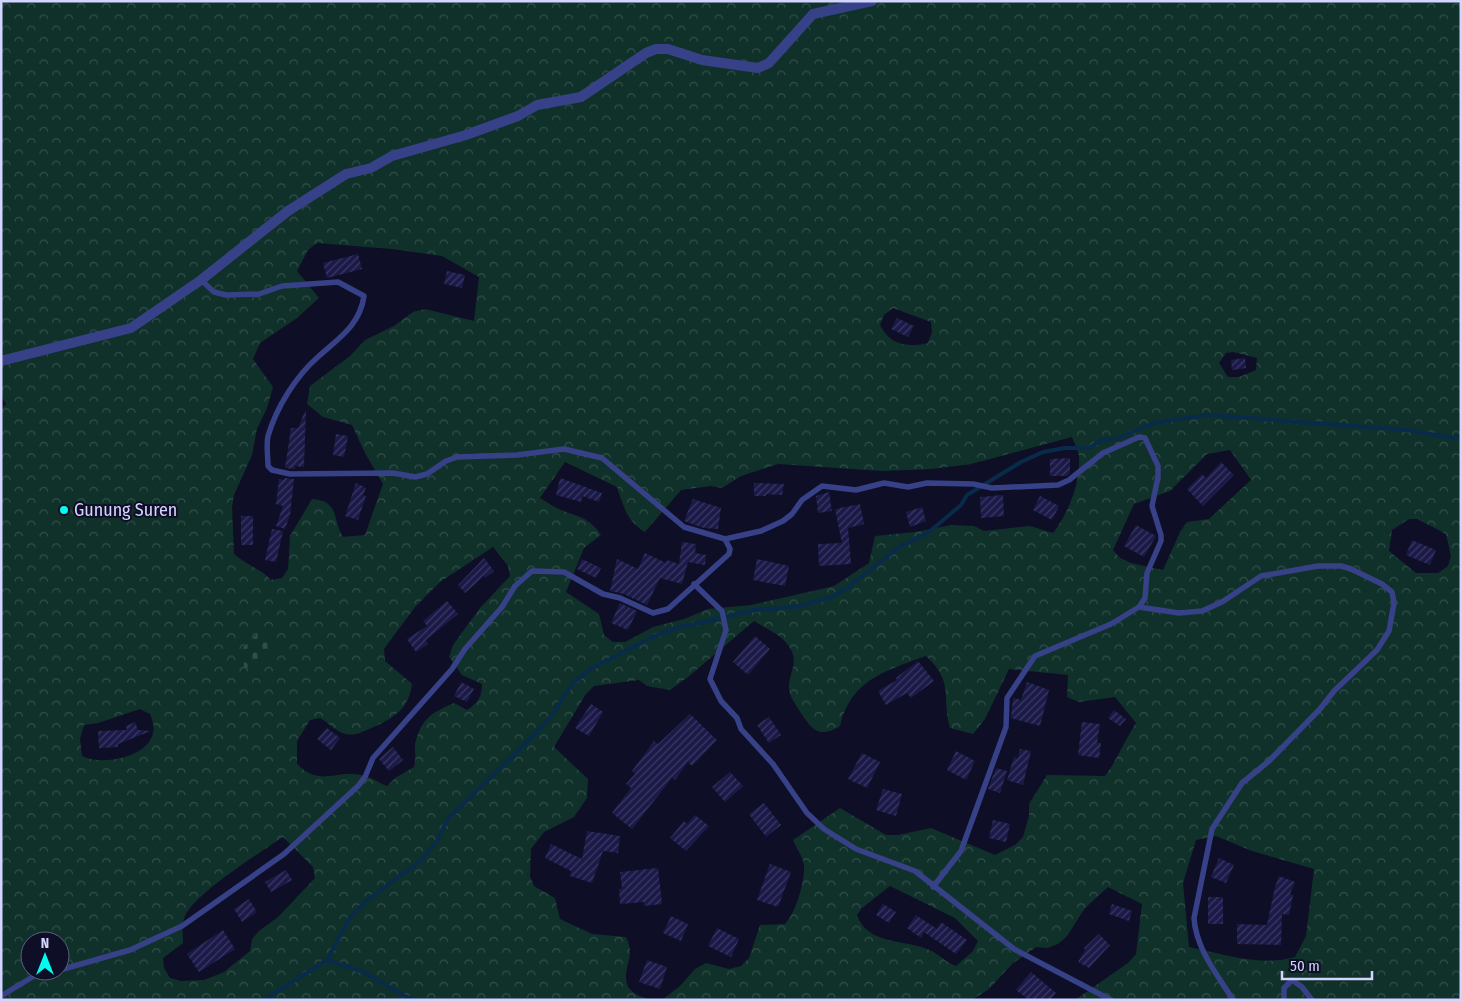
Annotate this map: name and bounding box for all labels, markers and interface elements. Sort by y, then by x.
place label: Gunung Suren [74,499,177,521]
marker: Gunung Suren [58,504,70,516]
north arrow [20,931,70,981]
text: N [41,935,49,952]
scale bar [1282,948,1372,980]
text: 50 m [1290,957,1320,975]

